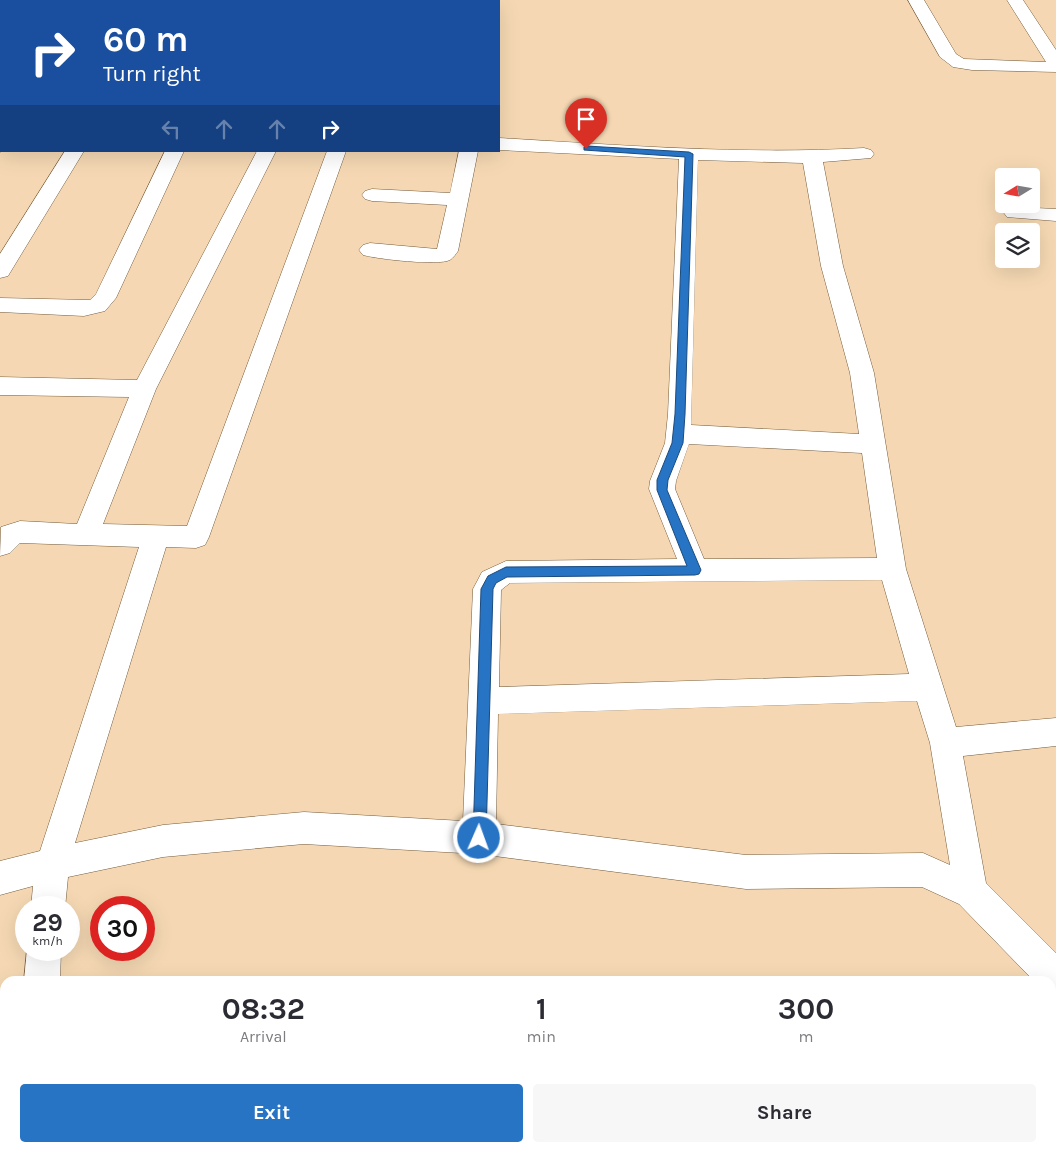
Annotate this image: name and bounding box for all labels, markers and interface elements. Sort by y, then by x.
text: 60 m [103,19,188,60]
icon: right [20,20,85,85]
text: Turn right [103,61,201,87]
pin [565,98,607,149]
icon: arrive [572,105,600,133]
icon: left [157,115,185,143]
icon: ahead [210,115,238,143]
icon: ahead [263,115,291,143]
icon: right [316,115,344,143]
north arrow [995,168,1040,212]
map controls [995,168,1040,268]
button: layers [995,223,1040,268]
position arrow [452,811,504,863]
speed limit sign: 30 [90,896,155,961]
text: 29 [32,908,63,937]
text: km/h [32,934,63,948]
text: 08:32 [222,991,305,1027]
text: 1 [536,991,547,1027]
text: 300 [778,991,834,1027]
text: Arrival [240,1027,287,1046]
text: min [527,1027,556,1046]
text: m [799,1027,813,1046]
button: Exit [20,1084,523,1142]
button: Share [533,1084,1036,1142]

